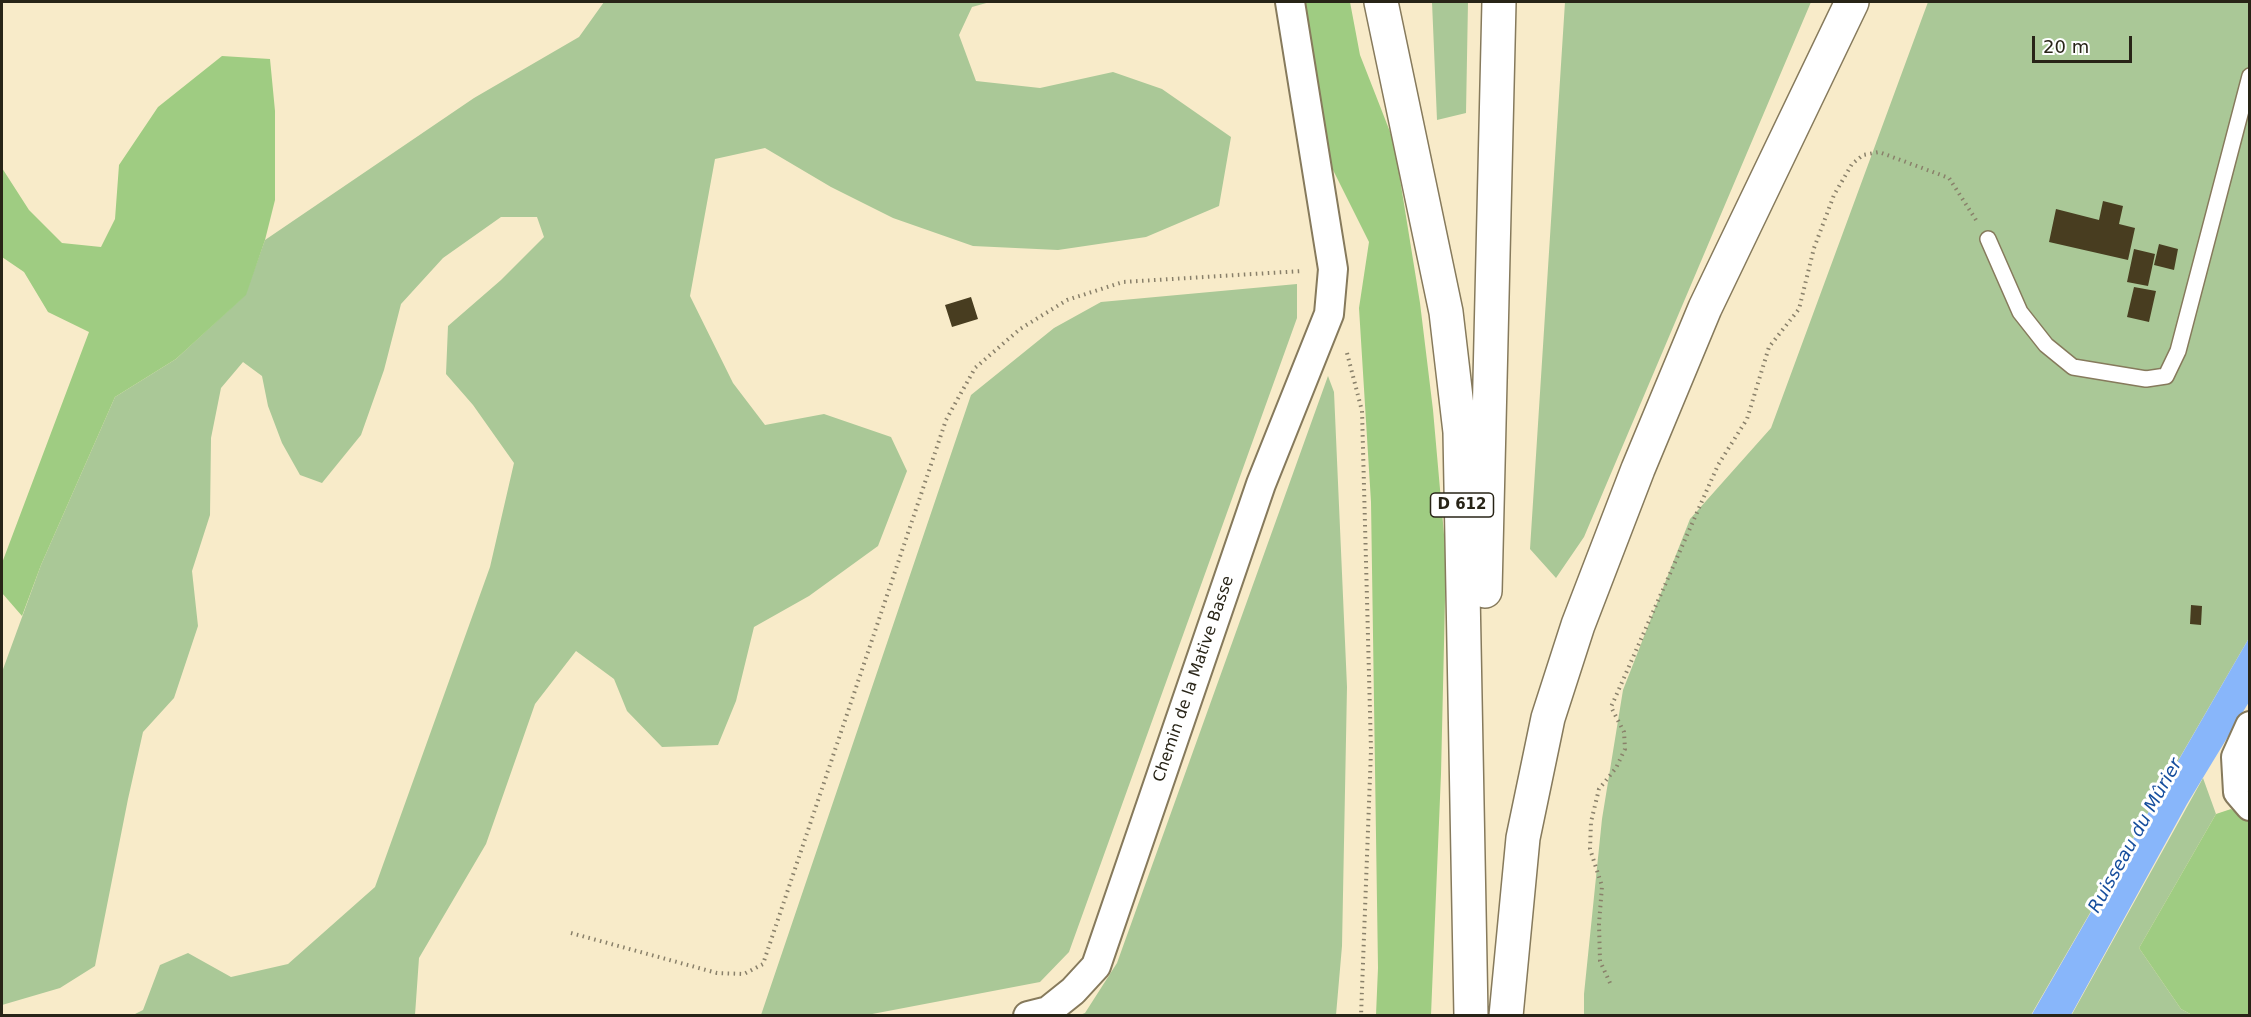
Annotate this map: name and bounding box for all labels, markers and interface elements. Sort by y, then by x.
scale bar [2035,24,2136,62]
text: 20 m [2043,36,2089,57]
road number: D 612 [1430,493,1494,517]
street label: Chemin de la Mative Basse [1150,573,1238,785]
water label: Ruisseau du Mûrier [2085,755,2187,917]

